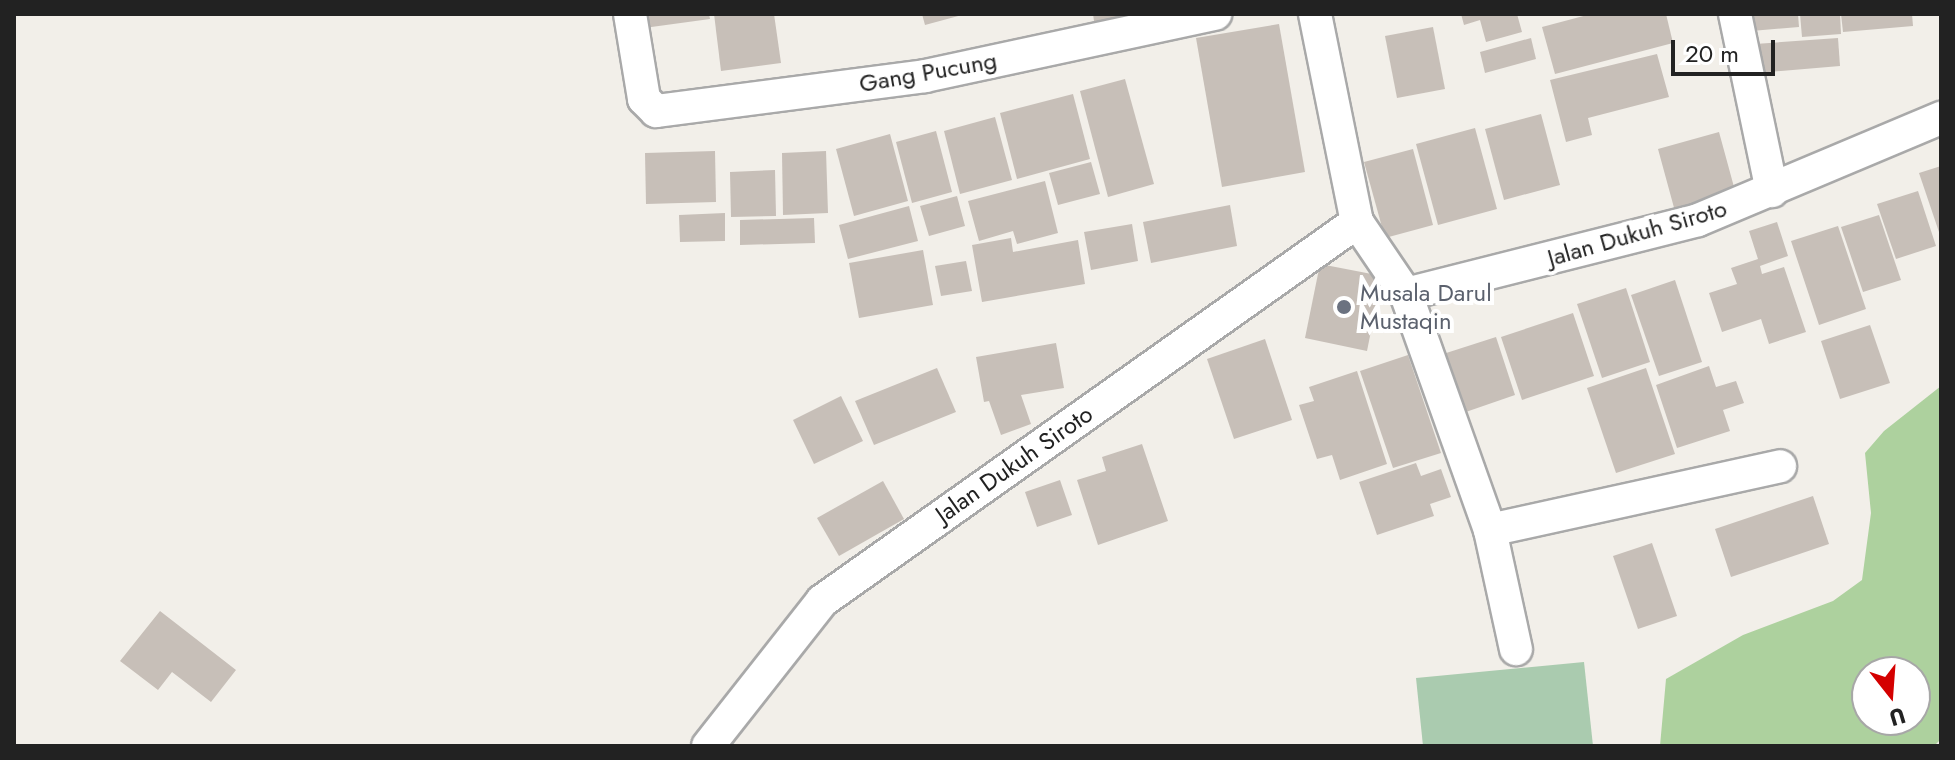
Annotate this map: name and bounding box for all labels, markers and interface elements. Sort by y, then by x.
scale bar [1675,24,1779,74]
text: 20 m [1685,36,1739,71]
street label: Gang Pucung [857,46,999,98]
street label: Jalan Dukuh Siroto [1544,194,1730,272]
place label: Musala Darul Mustaqin [1360,279,1492,335]
marker: Musala Darul Mustaqin [1335,298,1353,316]
street label: Jalan Dukuh Siroto [930,399,1098,529]
north arrow [1851,656,1931,736]
text: U [1885,699,1909,735]

